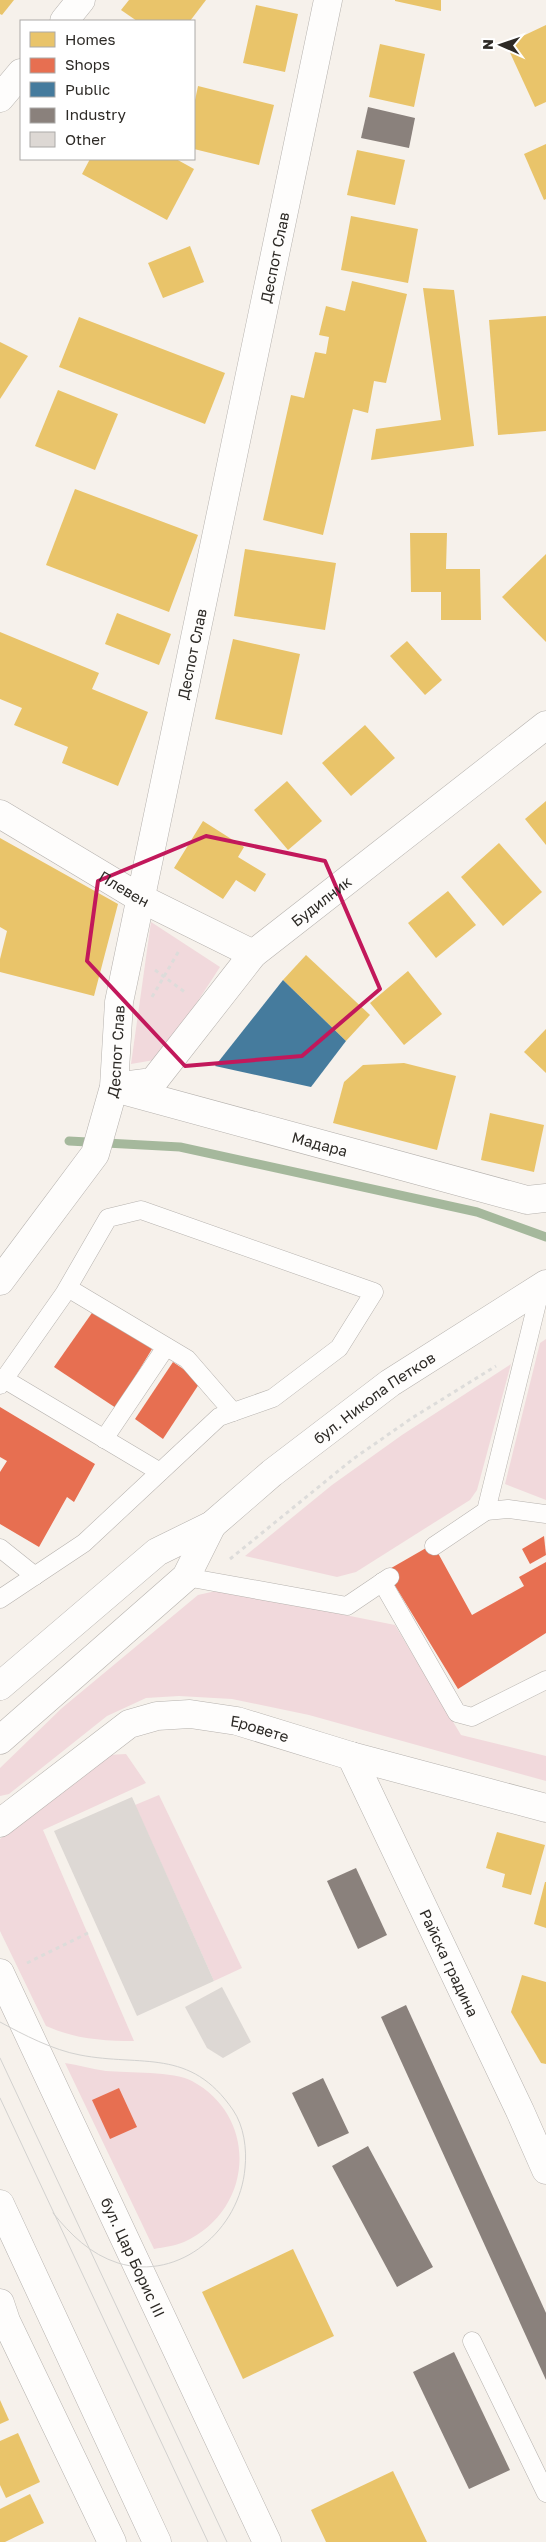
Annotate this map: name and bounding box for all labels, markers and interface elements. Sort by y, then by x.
legend [20,20,195,160]
north arrow [476,20,526,70]
text: Homes [65,30,115,48]
text: N [479,39,496,50]
text: Shops [65,55,110,73]
text: Public [65,80,110,98]
text: Industry [65,105,126,123]
text: Other [65,130,106,148]
street label: Деспот Слав [256,210,293,304]
street label: Деспот Слав [173,607,210,701]
street label: Плевен [96,867,152,910]
street label: Будилник [287,872,355,930]
street label: Деспот Слав [103,1005,128,1099]
street label: Мадара [290,1128,350,1160]
street label: бул. Никола Петков [310,1348,438,1447]
street label: Еровете [229,1711,291,1746]
street label: Райска градина [416,1906,483,2019]
street label: бул. Цар Борис III [98,2194,169,2320]

